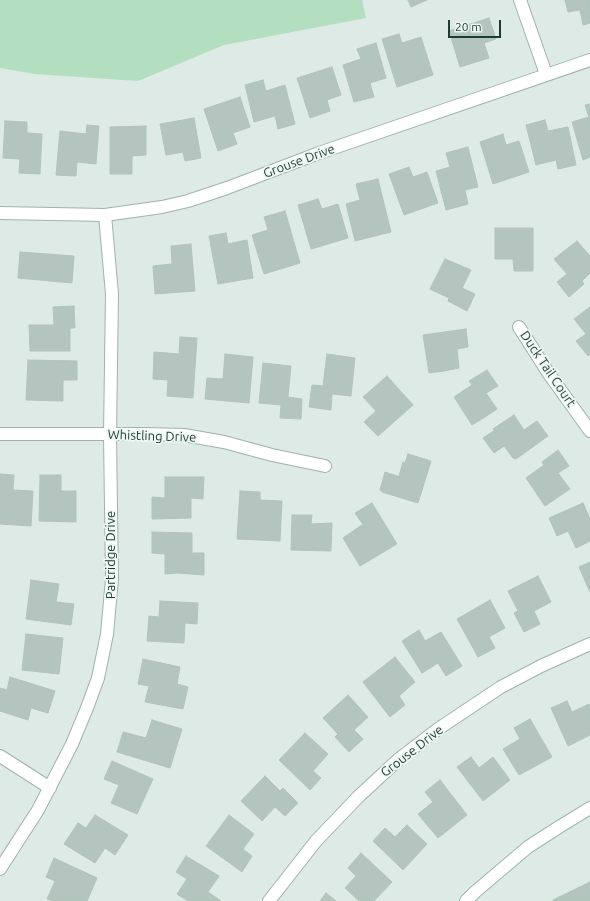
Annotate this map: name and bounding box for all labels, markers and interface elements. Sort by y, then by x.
scale bar [450,12,503,38]
text: 20 m [455,20,482,33]
street label: Grouse Drive [261,141,337,181]
street label: Duck Tail Court [517,328,579,410]
street label: Whistling Drive [107,427,197,445]
street label: Partridge Drive [103,511,119,599]
street label: Grouse Drive [378,722,446,780]

